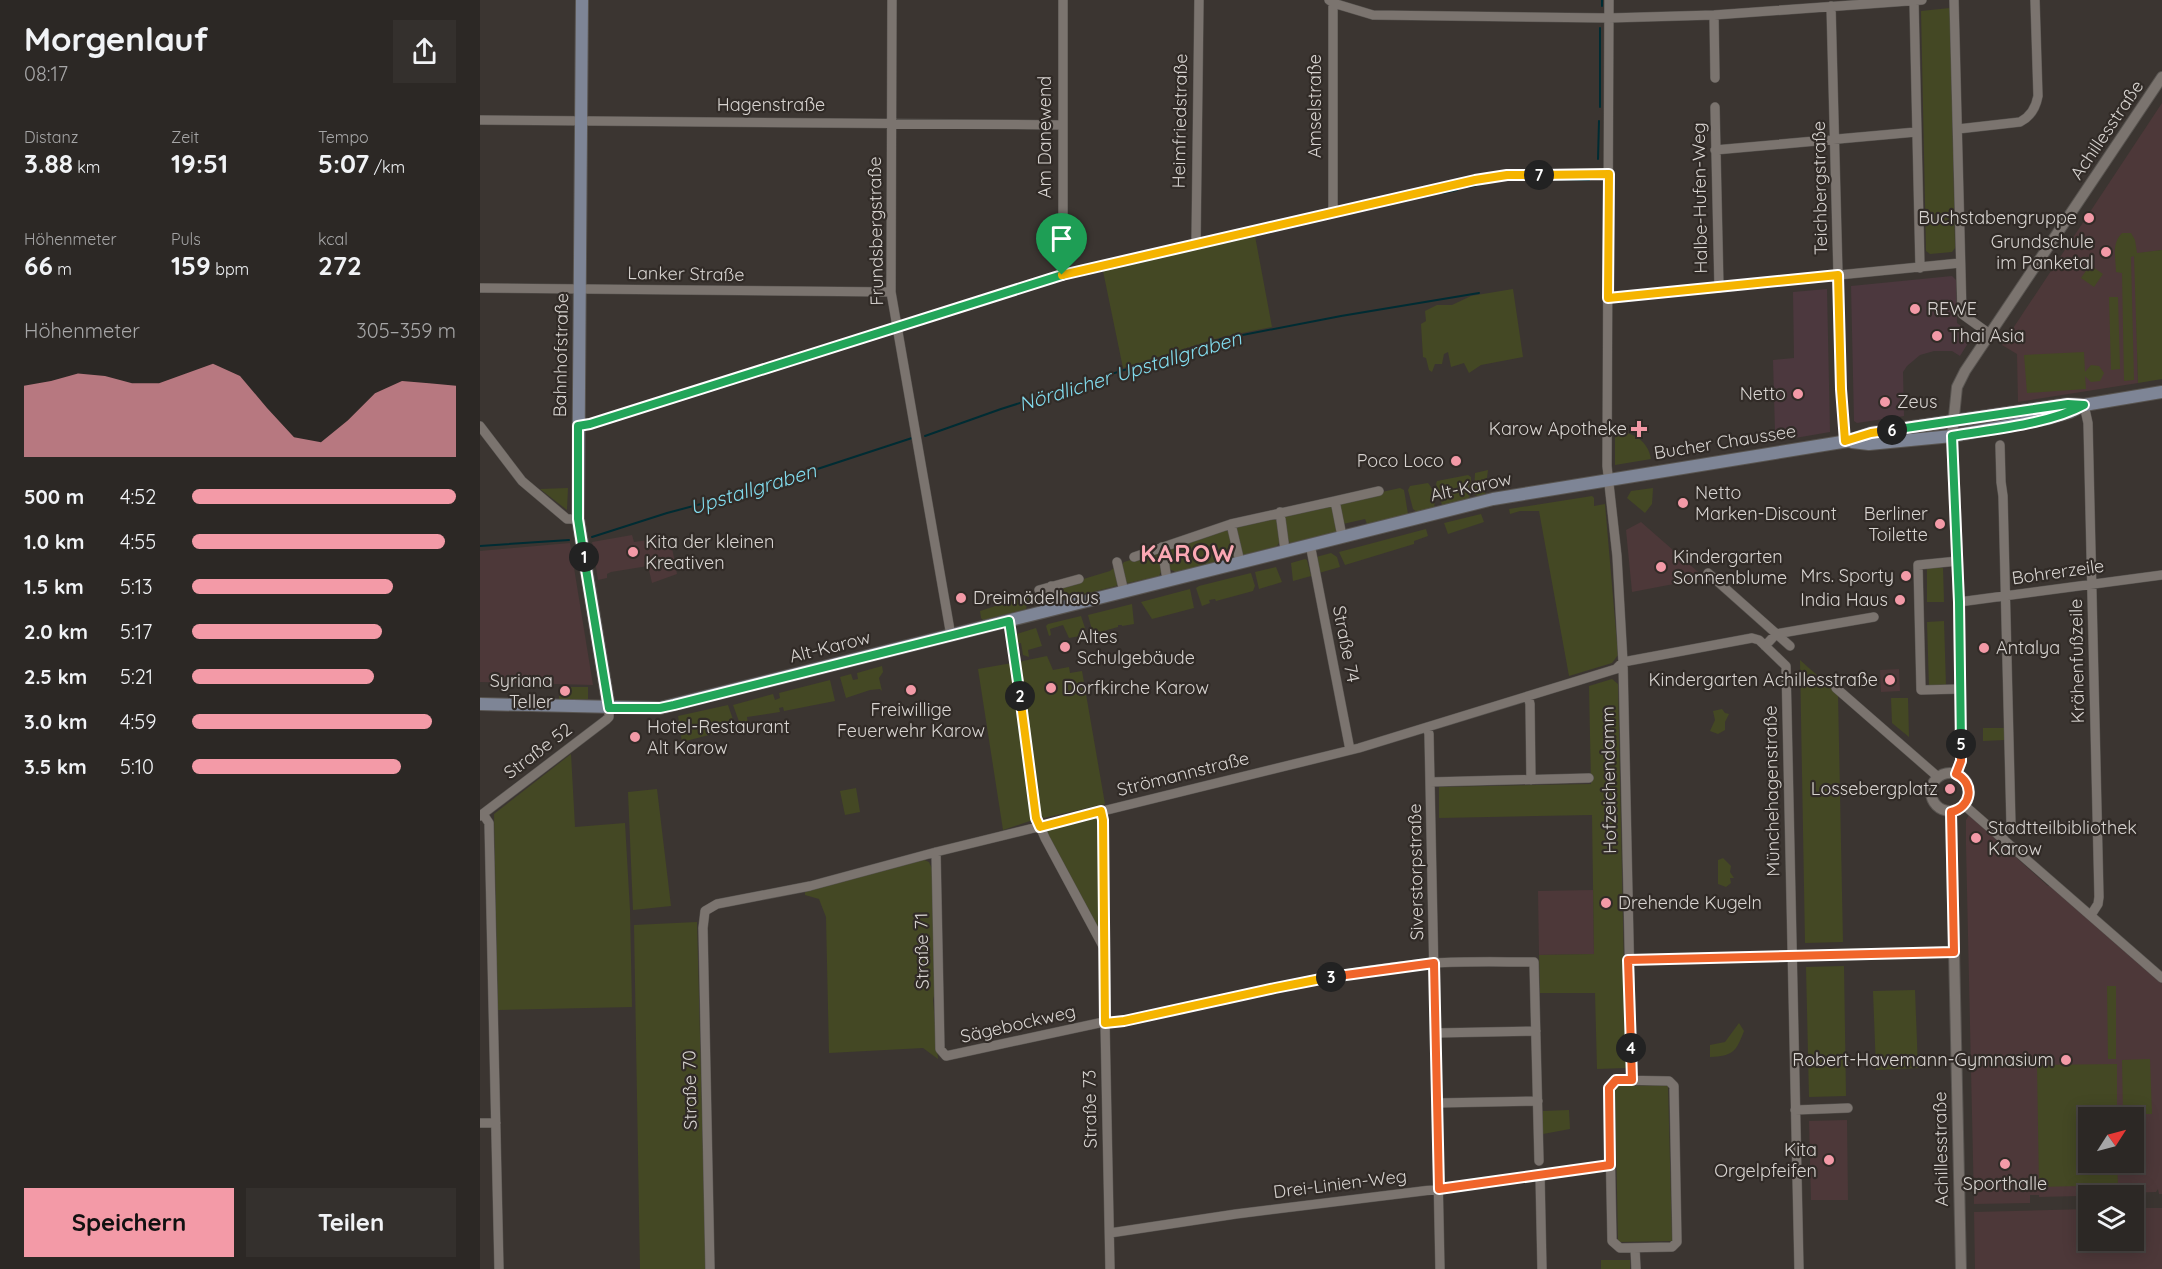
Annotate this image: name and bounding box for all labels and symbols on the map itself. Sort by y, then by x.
street label: Heimfriedstraße [1167,53,1192,189]
street label: Amselstraße [1303,54,1326,158]
street label: Am Danewend [1033,76,1056,198]
street label: Achillesstraße [2065,76,2148,184]
street label: Hagenstraße [717,93,825,116]
street label: Teichbergstraße [1807,121,1832,255]
street label: Halbe-Hufen-Weg [1687,122,1712,274]
street label: Frundsbergstraße [863,156,888,306]
pin: 7 [1524,160,1554,190]
place label: Buchstabengruppe [1918,206,2077,229]
marker: Buchstabengruppe [2082,211,2096,225]
pin [1036,213,1087,275]
place label: Grundschule im Panketal [1991,230,2094,274]
marker: Grundschule im Panketal [2099,245,2113,259]
street label: Lanker Straße [627,261,745,286]
street label: Bahnhofstraße [548,293,573,417]
place label: REWE [1927,297,1977,320]
marker: REWE [1908,302,1922,316]
place label: Thai Asia [1949,324,2025,347]
water label: Nördlicher Upstallgraben [1015,325,1245,416]
marker: Thai Asia [1930,329,1944,343]
place label: Netto [1740,382,1786,405]
marker: Netto [1791,387,1805,401]
place label: Zeus [1897,390,1937,413]
marker: Zeus [1878,395,1892,409]
pin: 6 [1877,415,1907,445]
place label: Karow Apotheke [1489,417,1627,440]
street label: Bucher Chaussee [1652,419,1798,464]
marker: Karow Apotheke [1632,422,1646,436]
place label: Poco Loco [1357,449,1444,472]
marker: Poco Loco [1449,454,1463,468]
water label: Upstallgraben [687,457,819,520]
street label: Alt-Karow [1428,467,1514,506]
place label: Netto Marken-Discount [1695,481,1837,525]
marker: Netto Marken-Discount [1676,496,1690,510]
place label: Berliner Toilette [1864,502,1928,546]
marker: Berliner Toilette [1933,517,1947,531]
place label: Kita der kleinen Kreativen [645,530,774,574]
district label: KAROW [1140,538,1236,568]
pin: 1 [569,542,599,572]
marker: Kita der kleinen Kreativen [626,545,640,559]
place label: Kindergarten Sonnenblume [1673,545,1787,589]
street label: Bohrerzeile [2010,554,2106,589]
marker: Kindergarten Sonnenblume [1654,560,1668,574]
place label: Mrs. Sporty [1800,564,1894,587]
marker: Mrs. Sporty [1899,569,1913,583]
place label: Dreimädelhaus [973,586,1099,609]
place label: India Haus [1800,588,1888,611]
marker: Dreimädelhaus [954,591,968,605]
marker: India Haus [1893,593,1907,607]
street label: Krähenfußzeile [2064,598,2089,724]
street label: Straße 74 [1328,604,1365,684]
street label: Alt-Karow [787,625,873,668]
place label: Altes Schulgebäude [1077,625,1195,669]
place label: Antalya [1996,636,2060,659]
marker: Altes Schulgebäude [1058,640,1072,654]
marker: Antalya [1977,641,1991,655]
place label: Kindergarten Achillesstraße [1648,668,1878,691]
place label: Syriana Teller [490,669,553,713]
marker: Kindergarten Achillesstraße [1883,673,1897,687]
place label: Dorfkirche Karow [1063,676,1209,699]
pin: 2 [1005,681,1035,711]
marker: Dorfkirche Karow [1044,681,1058,695]
marker: Freiwillige Feuerwehr Karow [904,683,918,697]
marker: Syriana Teller [558,684,572,698]
place label: Freiwillige Feuerwehr Karow [837,698,985,742]
street label: Münchehagenstraße [1759,705,1784,877]
street label: Hofzeichendamm [1596,706,1621,854]
place label: Hotel-Restaurant Alt Karow [647,715,790,759]
street label: Straße 52 [499,717,576,784]
pin: 5 [1946,729,1976,759]
marker: Hotel-Restaurant Alt Karow [628,730,642,744]
street label: Strömannstraße [1114,746,1251,801]
place label: Lossebergplatz [1811,777,1938,800]
marker: Lossebergplatz [1943,782,1957,796]
street label: Siverstorpstraße [1403,803,1428,941]
place label: Stadtteilbibliothek Karow [1988,816,2137,860]
marker: Stadtteilbibliothek Karow [1969,831,1983,845]
place label: Drehende Kugeln [1618,891,1762,914]
marker: Drehende Kugeln [1599,896,1613,910]
street label: Straße 71 [909,913,934,990]
pin: 3 [1316,962,1346,992]
street label: Sägebockweg [958,999,1078,1048]
pin: 4 [1616,1033,1646,1063]
place label: Robert-Havemann-Gymnasium [1792,1048,2054,1071]
street label: Straße 70 [677,1050,702,1130]
marker: Robert-Havemann-Gymnasium [2059,1053,2073,1067]
street label: Straße 73 [1077,1070,1102,1148]
street label: Achillesstraße [1928,1091,1953,1207]
north arrow [2078,1107,2144,1173]
place label: Kita Orgelpfeifen [1714,1138,1817,1182]
marker: Kita Orgelpfeifen [1822,1153,1836,1167]
marker: Sporthalle [1998,1157,2012,1171]
street label: Drei-Linien-Weg [1272,1164,1408,1203]
place label: Sporthalle [1963,1172,2047,1195]

